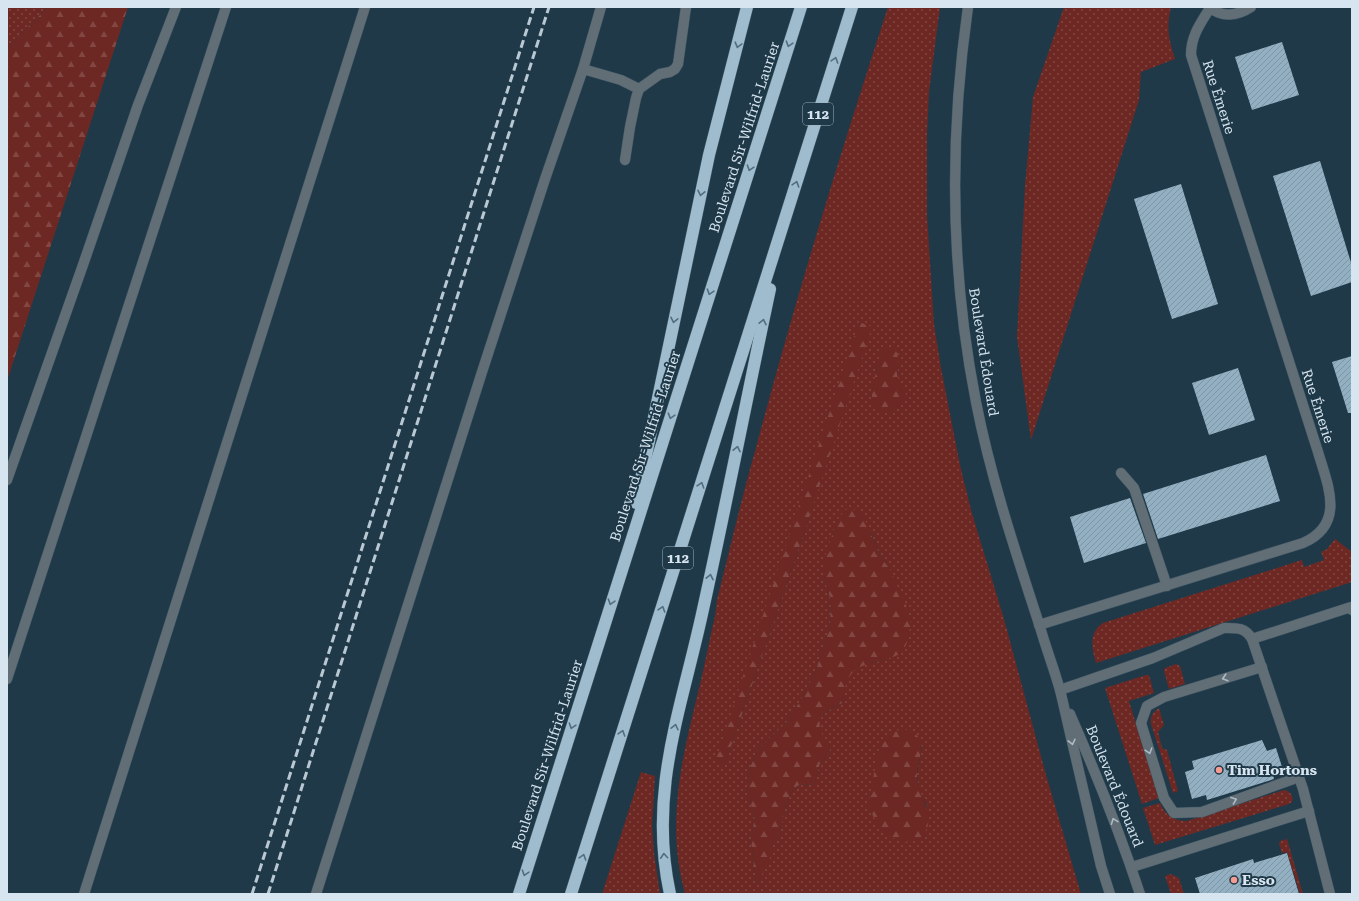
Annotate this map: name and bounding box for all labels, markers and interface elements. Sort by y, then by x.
street label: Boulevard Sir-Wilfrid-Laurier [706,39,783,234]
one-way arrow [785,40,794,47]
one-way arrow [734,42,742,48]
one-way arrow [830,57,839,64]
street label: Rue Émerie [1200,58,1239,136]
road number: 112 [803,103,833,125]
one-way arrow [746,164,754,171]
one-way arrow [791,181,800,188]
one-way arrow [698,190,706,196]
street label: Boulevard Édouard [966,287,1002,417]
one-way arrow [706,288,715,295]
one-way arrow [671,317,679,323]
one-way arrow [759,319,767,325]
street label: Boulevard Sir-Wilfrid-Laurier [607,348,684,543]
street label: Rue Émerie [1299,367,1338,445]
one-way arrow [667,412,676,419]
one-way arrow [732,446,740,452]
one-way arrow [696,482,705,489]
road number: 112 [663,547,693,569]
one-way arrow [706,573,714,580]
one-way arrow [607,598,616,605]
one-way arrow [657,606,666,613]
street label: Boulevard Sir-Wilfrid-Laurier [509,657,586,852]
one-way arrow [1221,673,1228,682]
one-way arrow [568,722,577,729]
one-way arrow [670,723,678,730]
street label: Boulevard Édouard [1083,723,1147,849]
one-way arrow [617,730,626,737]
one-way arrow [1067,738,1076,745]
one-way arrow [1144,747,1153,754]
place label: Tim Hortons [1227,762,1317,778]
marker: Tim Hortons [1214,765,1224,775]
one-way arrow [1231,796,1238,805]
one-way arrow [1111,818,1119,825]
one-way arrow [660,852,669,859]
one-way arrow [578,854,587,861]
one-way arrow [522,869,530,876]
place label: Esso [1242,872,1275,888]
marker: Esso [1229,875,1239,885]

